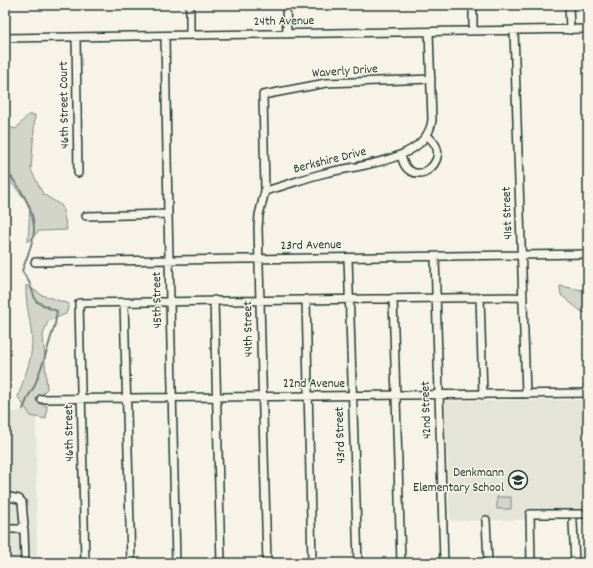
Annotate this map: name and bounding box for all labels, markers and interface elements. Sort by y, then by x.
street label: 24th Avenue [254,12,315,32]
street label: Waverly Drive [311,60,379,84]
street label: 46th Street Court [55,61,75,149]
street label: Berkshire Drive [292,143,369,179]
street label: 41st Street [498,186,518,240]
street label: 23rd Avenue [280,236,342,256]
street label: 45th Street [148,271,168,329]
street label: 44th Street [239,301,259,357]
street label: 22nd Avenue [283,375,345,394]
street label: 42nd Street [416,381,438,439]
street label: 46th Street [60,404,80,462]
street label: 43rd Street [331,406,351,464]
place label: Denkmann Elementary School [413,464,504,498]
school or university icon: Denkmann Elementary School [507,469,529,491]

